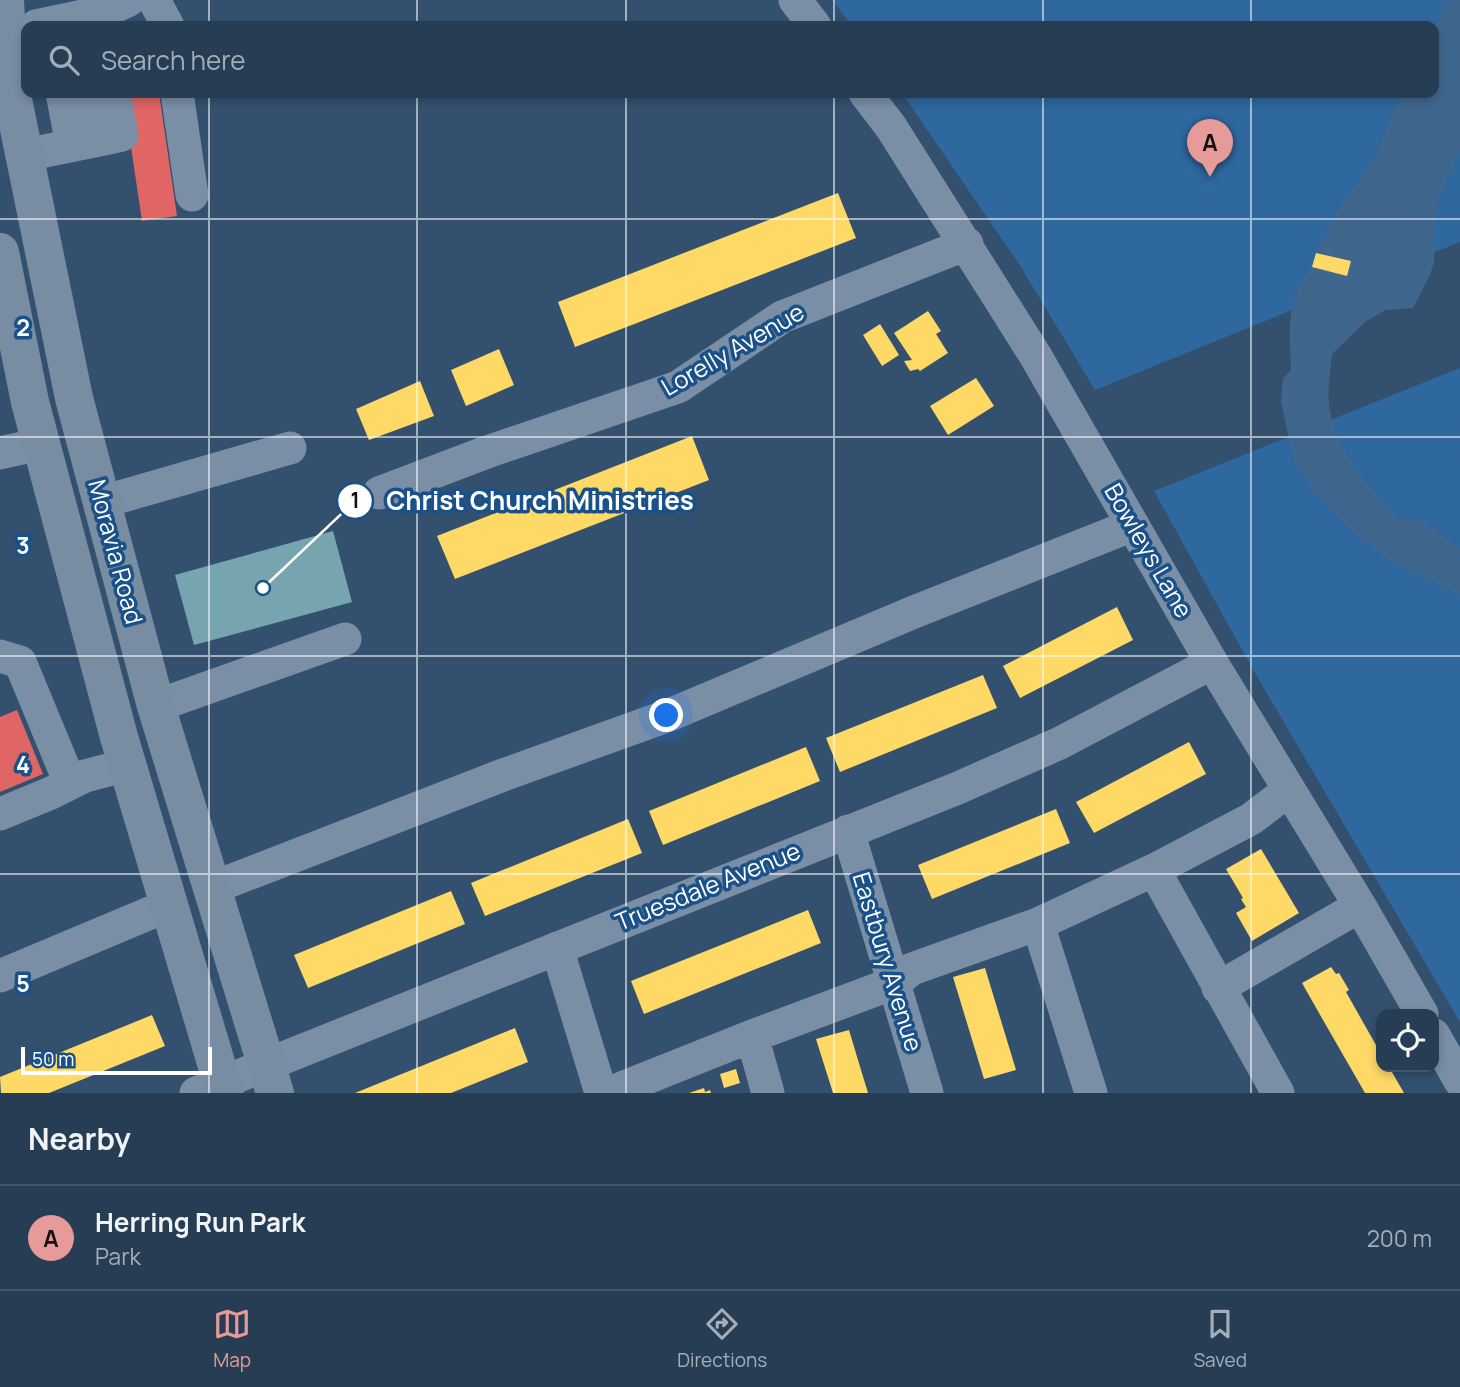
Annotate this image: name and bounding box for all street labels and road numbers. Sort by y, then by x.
street label: Lorelly Avenue [655,294,810,403]
street label: Moravia Road [81,476,152,627]
street label: Bowleys Lane [1097,477,1201,623]
street label: Truesdale Avenue [610,833,805,938]
street label: Eastbury Avenue [845,868,931,1055]

